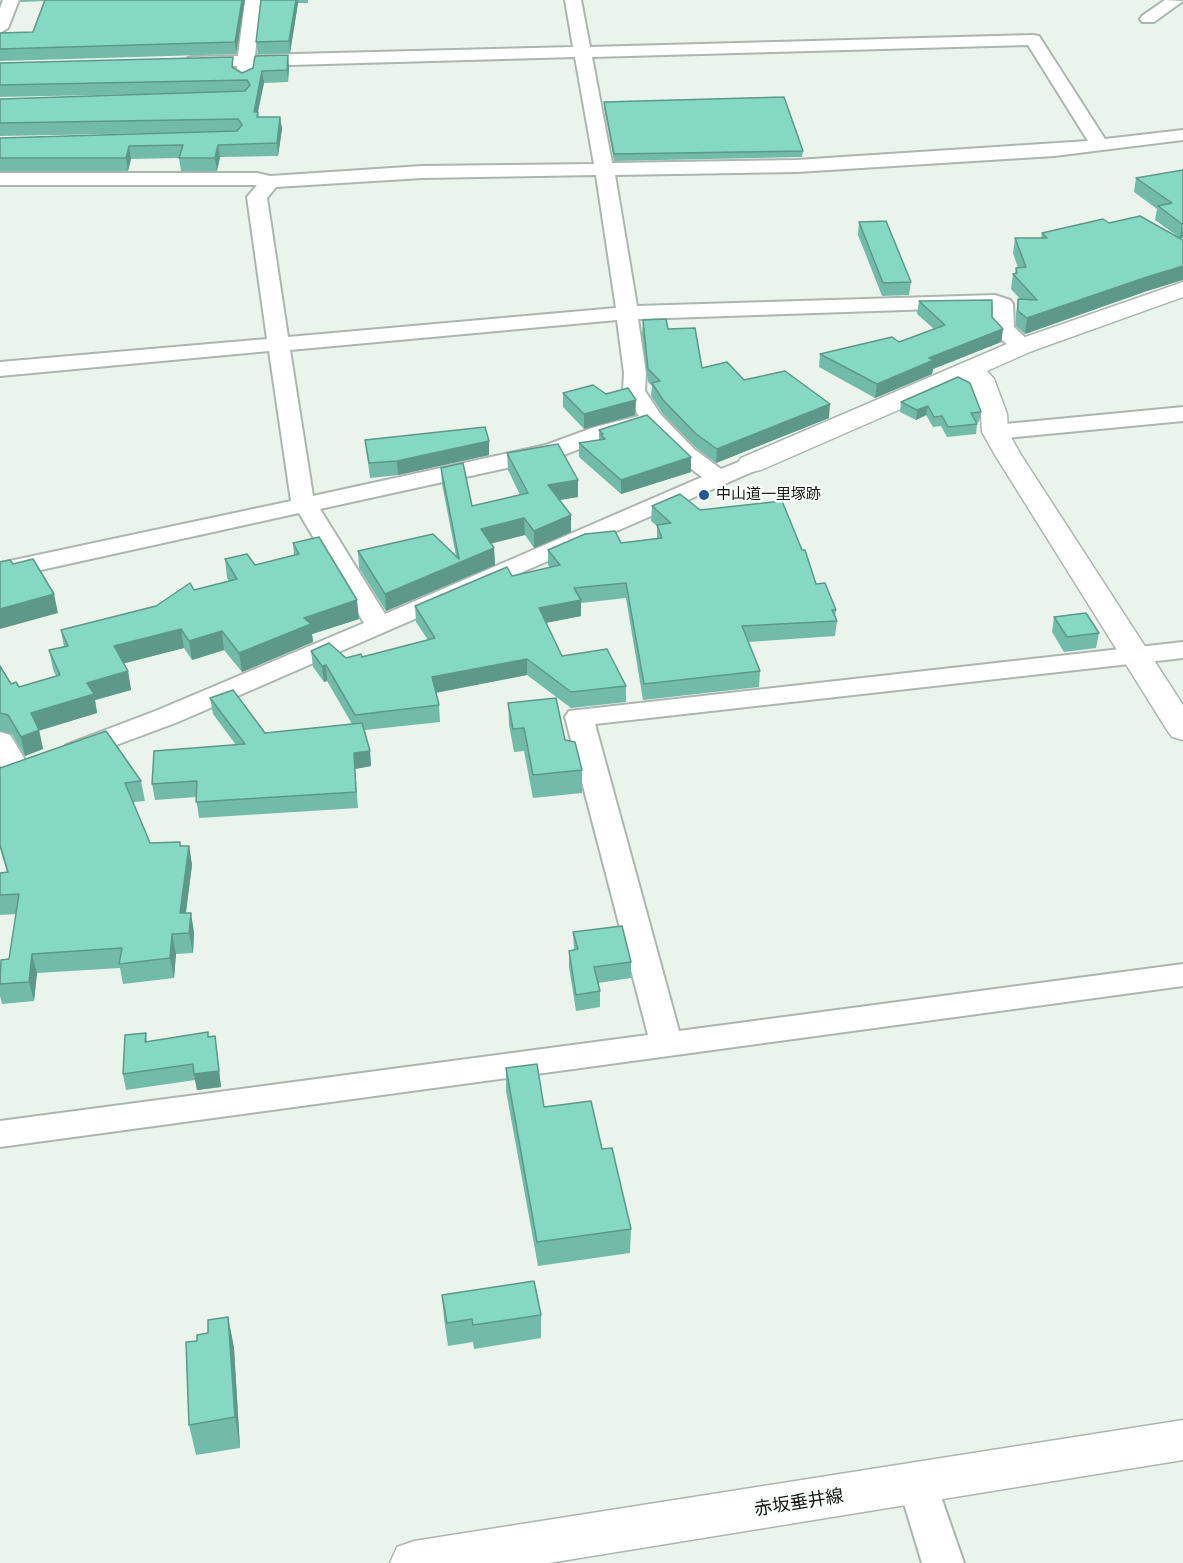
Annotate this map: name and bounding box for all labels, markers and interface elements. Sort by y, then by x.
place label: 中山道一里塚跡 [716,486,821,504]
marker: 中山道一里塚跡 [697,488,711,502]
street label: 赤坂垂井線 [753,1485,845,1521]

